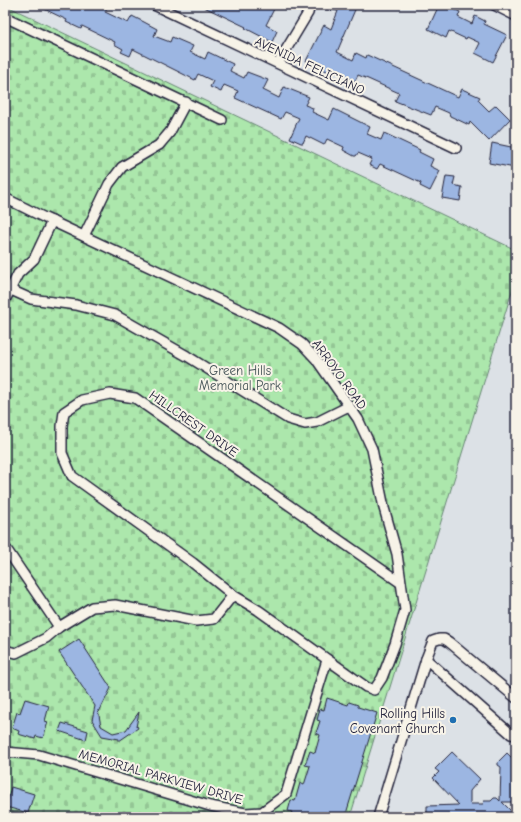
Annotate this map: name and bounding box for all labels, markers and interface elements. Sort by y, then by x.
street label: AVENIDA FELICIANO [252,33,367,98]
street label: ARROYO ROAD [309,336,370,412]
park label: Green Hills Memorial Park [199,363,282,393]
street label: HILLCREST DRIVE [146,387,241,460]
place label: Rolling Hills Covenant Church [350,706,445,736]
marker: Rolling Hills Covenant Church [448,715,458,725]
street label: MEMORIAL PARKVIEW DRIVE [77,746,245,807]

